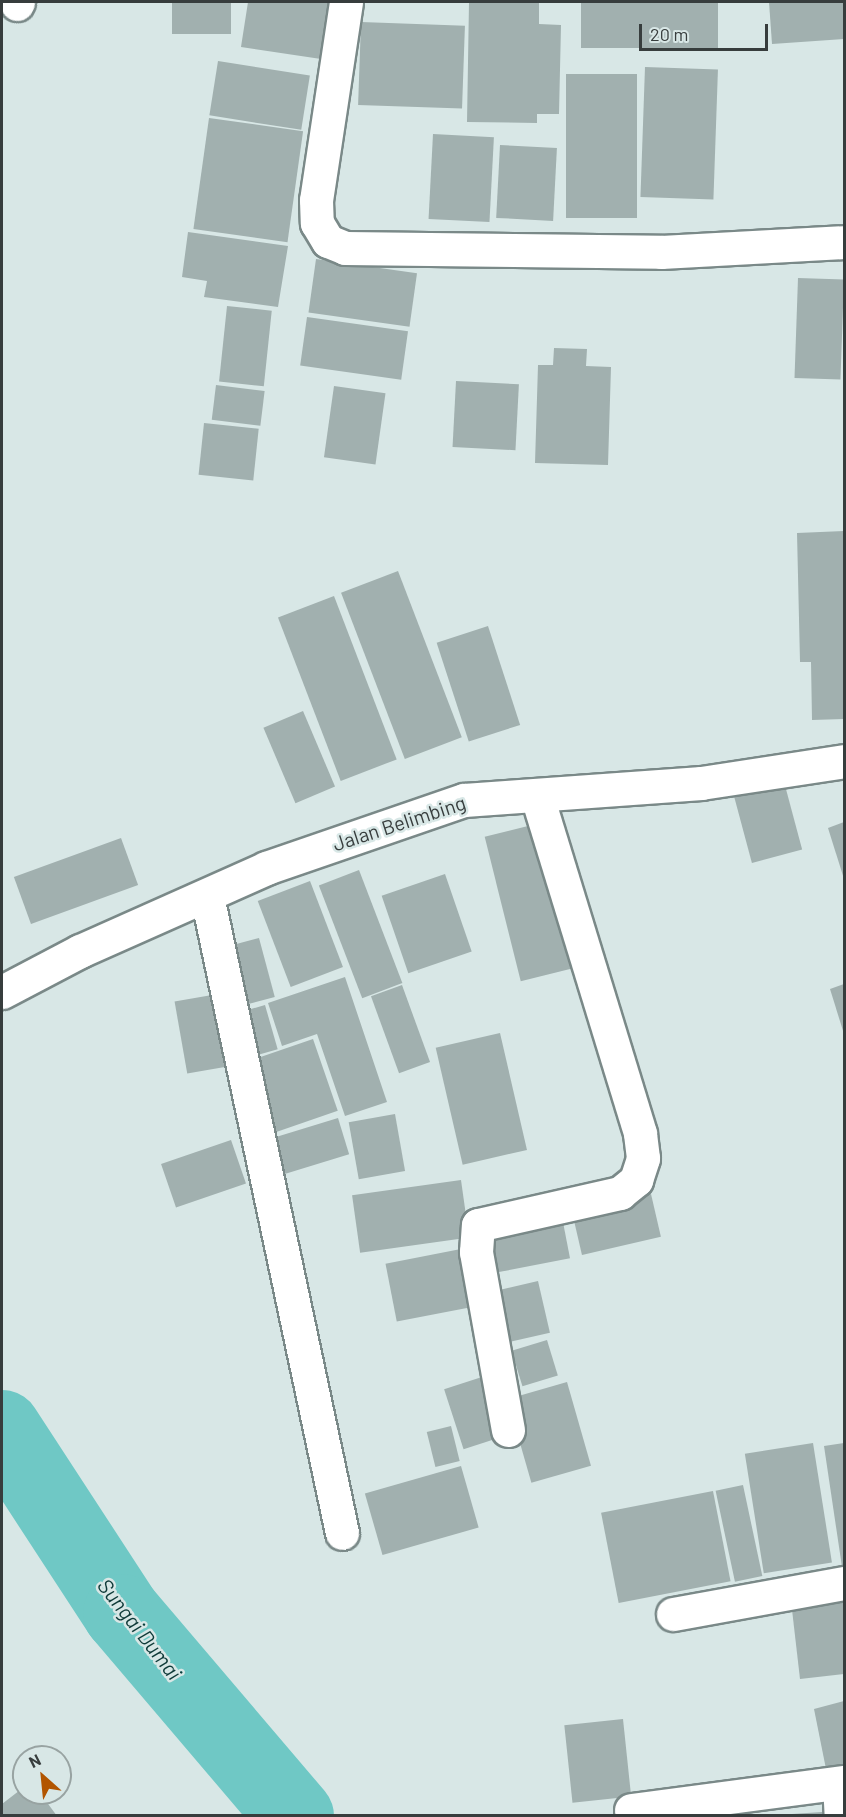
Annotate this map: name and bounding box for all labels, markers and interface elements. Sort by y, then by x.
scale bar [642,12,771,50]
text: 20 m [650,23,688,45]
street label: Jalan Belimbing [330,790,468,856]
water label: Sungai Dumai [93,1573,187,1685]
north arrow [12,1745,72,1805]
text: N [25,1749,44,1771]

